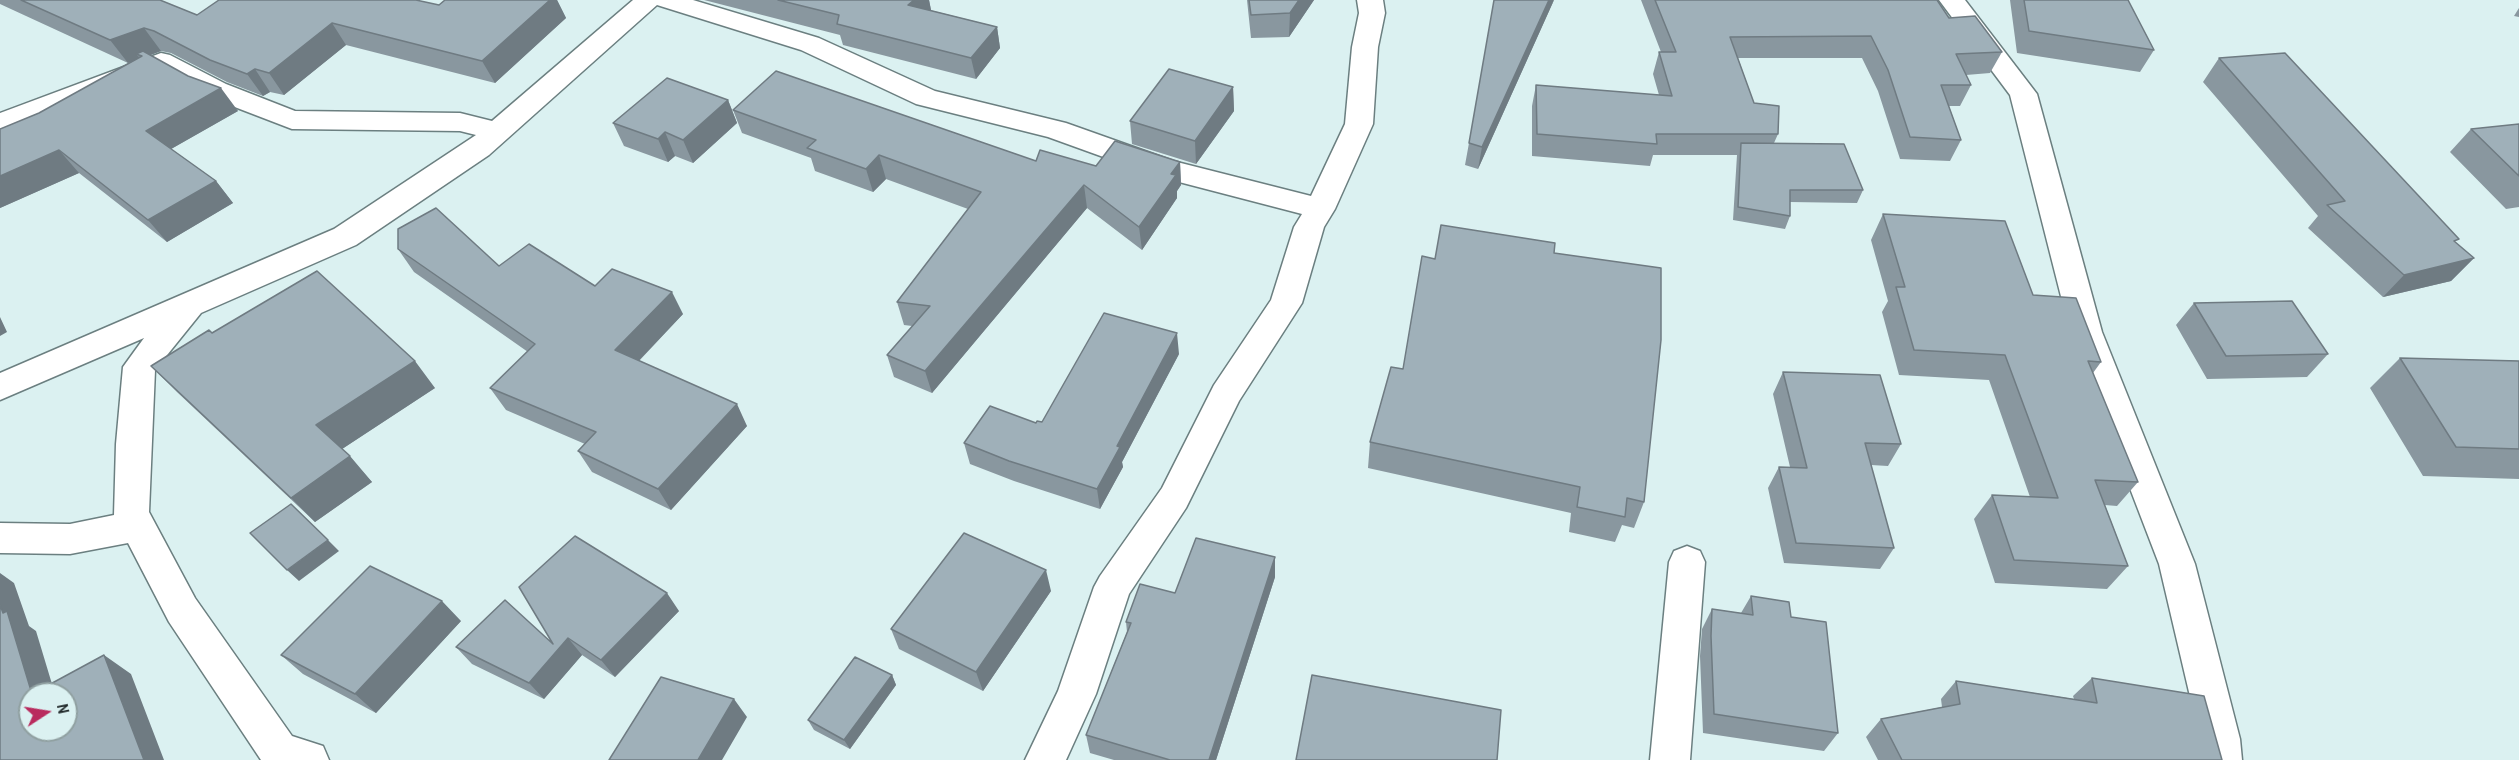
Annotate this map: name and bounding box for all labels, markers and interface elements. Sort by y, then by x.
north arrow [18,682,78,742]
text: N [52,702,75,716]

